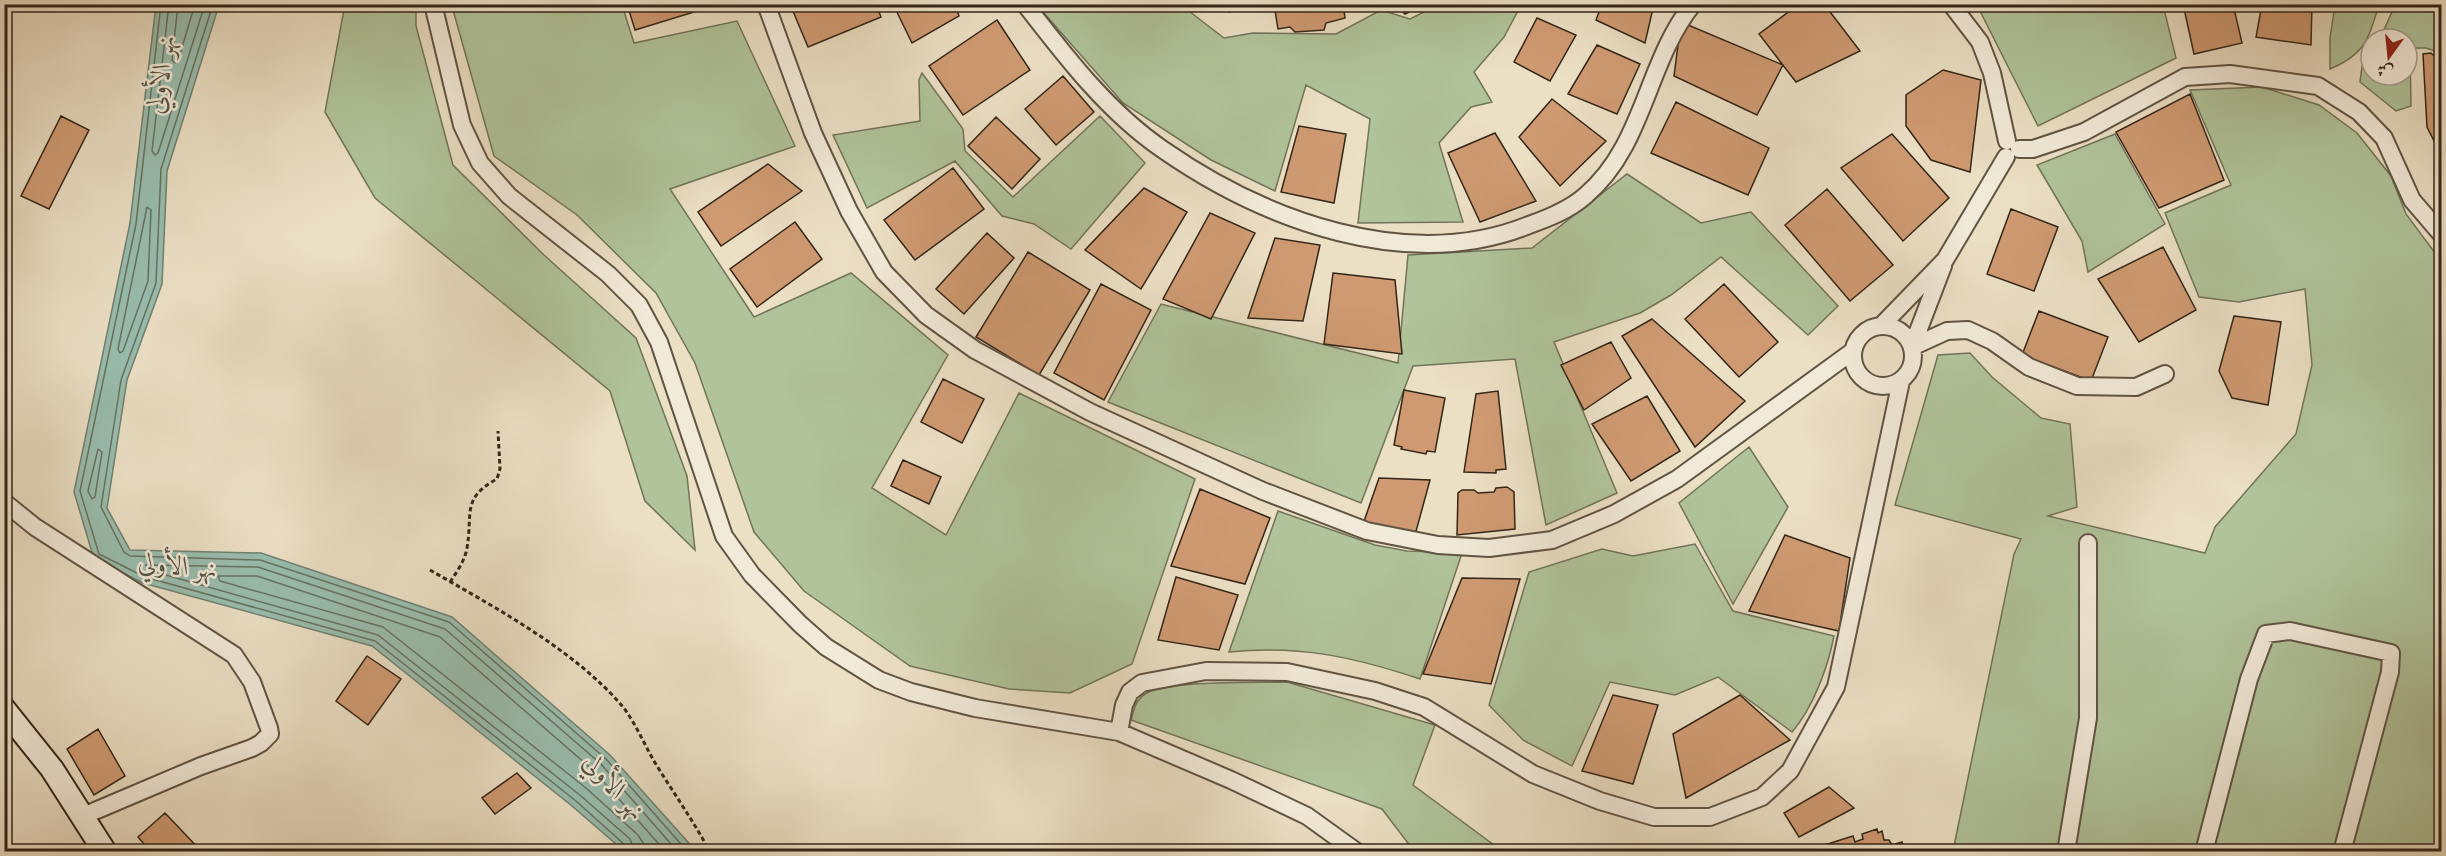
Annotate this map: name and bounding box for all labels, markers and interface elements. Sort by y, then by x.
north arrow [2359,27,2419,87]
water label: نهر الأولي [136,32,188,117]
text: ش [2375,56,2396,82]
water label: نهر الأولي [136,543,219,591]
water label: نهر الأولي [572,744,655,830]

